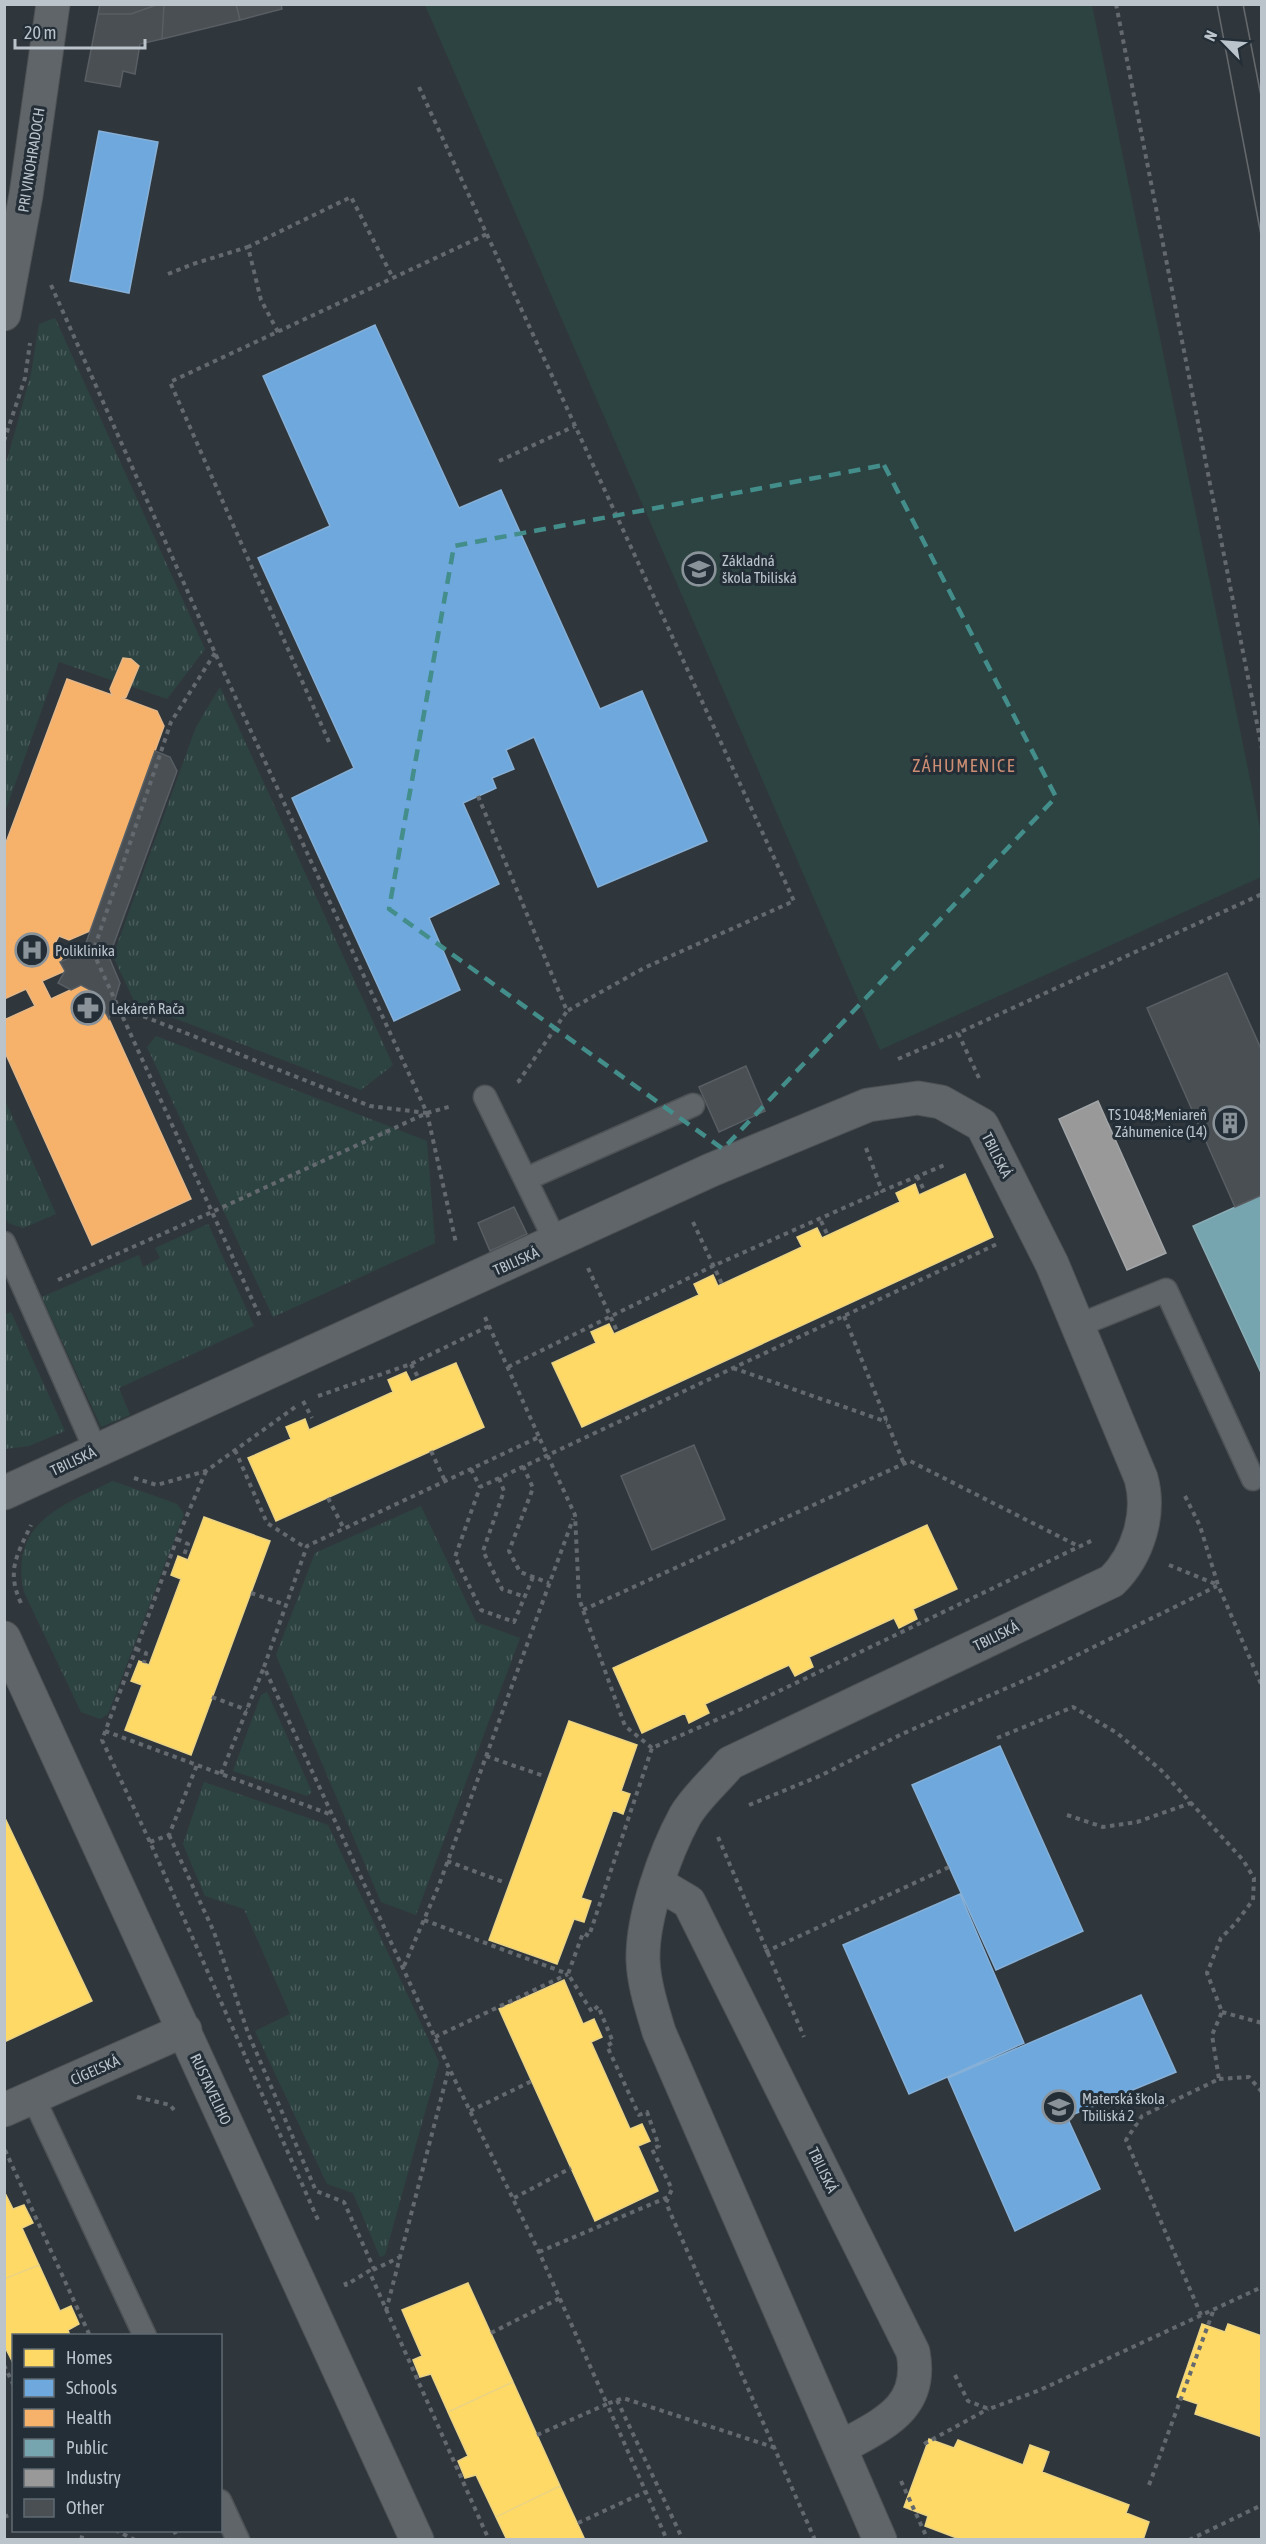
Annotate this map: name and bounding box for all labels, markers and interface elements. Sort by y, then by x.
scale bar [15,12,146,50]
north arrow [1194,12,1254,72]
text: 20 m [24,22,56,43]
text: N [1200,28,1221,44]
street label: PRI VINOHRADOCH [14,106,48,214]
school or university icon: Základná škola Tbiliská [681,551,717,587]
place label: Základná škola Tbiliská [722,552,797,586]
district label: ZÁHUMENICE [912,755,1016,776]
hospital icon: Poliklinika [14,932,50,968]
place label: Poliklinika [55,942,115,959]
pharmacy icon: Lekáreň Rača [70,990,106,1026]
place label: Lekáreň Rača [111,1000,185,1017]
building icon: TS 1048;Meniareň Záhumenice (14) [1212,1105,1248,1141]
place label: TS 1048;Meniareň Záhumenice (14) [1108,1106,1207,1140]
street label: TBILISKÁ [978,1130,1016,1181]
street label: TBILISKÁ [491,1243,542,1279]
street label: TBILISKÁ [48,1443,99,1479]
street label: TBILISKÁ [971,1618,1022,1654]
street label: CÍGEĽSKÁ [68,2051,123,2088]
street label: RUSTAVELIHO [187,2051,235,2127]
school or university icon: Materská škola Tbiliská 2 [1041,2089,1077,2125]
place label: Materská škola Tbiliská 2 [1082,2090,1165,2124]
street label: TBILISKÁ [805,2145,841,2196]
legend [12,2334,222,2532]
text: Homes [66,2347,112,2368]
text: Schools [66,2377,117,2398]
text: Health [66,2407,112,2428]
text: Public [66,2437,108,2458]
text: Industry [66,2467,121,2488]
text: Other [66,2497,105,2518]

